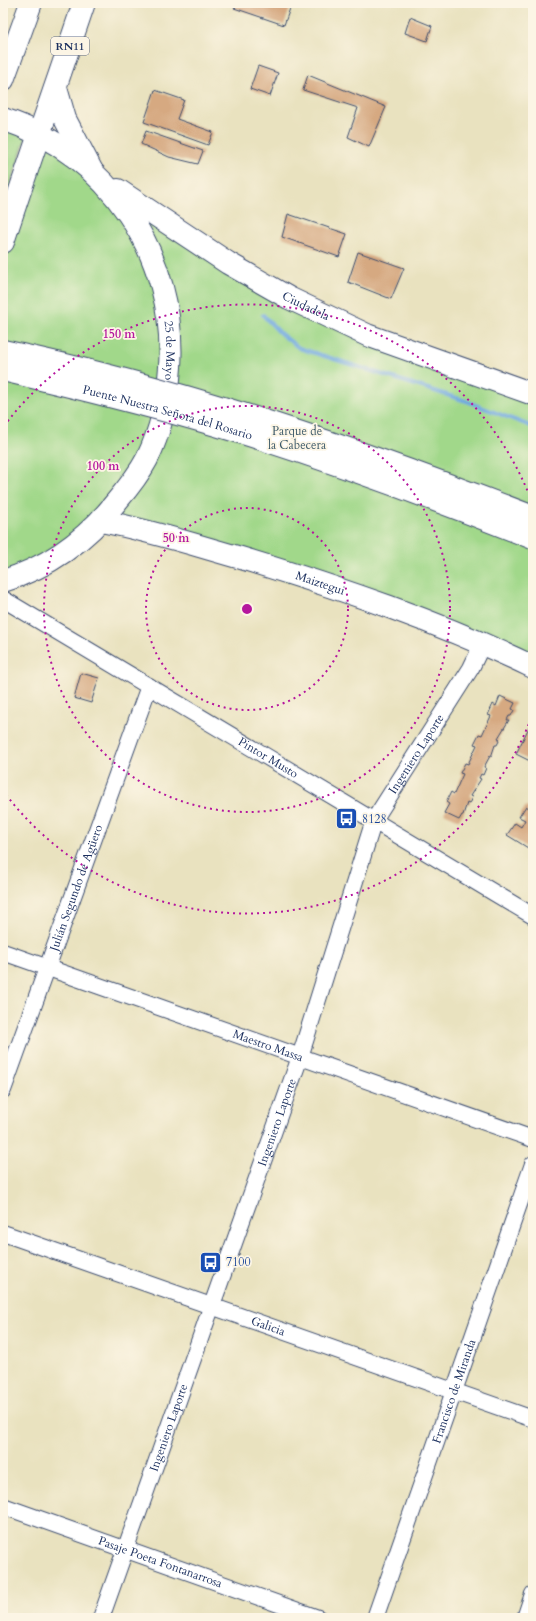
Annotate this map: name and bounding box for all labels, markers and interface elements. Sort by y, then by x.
road number: RN11 [51,37,89,55]
street label: Ciudadela [279,288,333,324]
street label: 25 de Mayo [161,320,179,382]
text: 150 m [103,326,136,342]
street label: Puente Nuestra Señora del Rosario [81,381,255,444]
park label: Parque de la Cabecera [268,423,327,453]
text: 100 m [87,458,120,474]
text: 50 m [163,530,190,546]
street label: Maiztegui [293,567,348,599]
centre of rings [240,602,254,616]
street label: Ingeniero Laporte [385,711,448,797]
street label: Pintor Musto [235,733,302,782]
bus stop icon: 8128 [333,806,359,832]
place label: 8128 [362,811,387,827]
street label: Julián Segundo de Agüero [45,822,106,955]
street label: Maestro Massa [231,1026,306,1066]
street label: Ingeniero Laporte [254,1076,300,1168]
bus stop icon: 7100 [197,1249,223,1275]
place label: 7100 [226,1254,251,1270]
street label: Galicia [249,1313,288,1340]
street label: Francisco de Miranda [428,1336,480,1445]
street label: Ingeniero Laporte [146,1382,191,1474]
street label: Pasaje Poeta Fontanarrosa [96,1533,225,1592]

